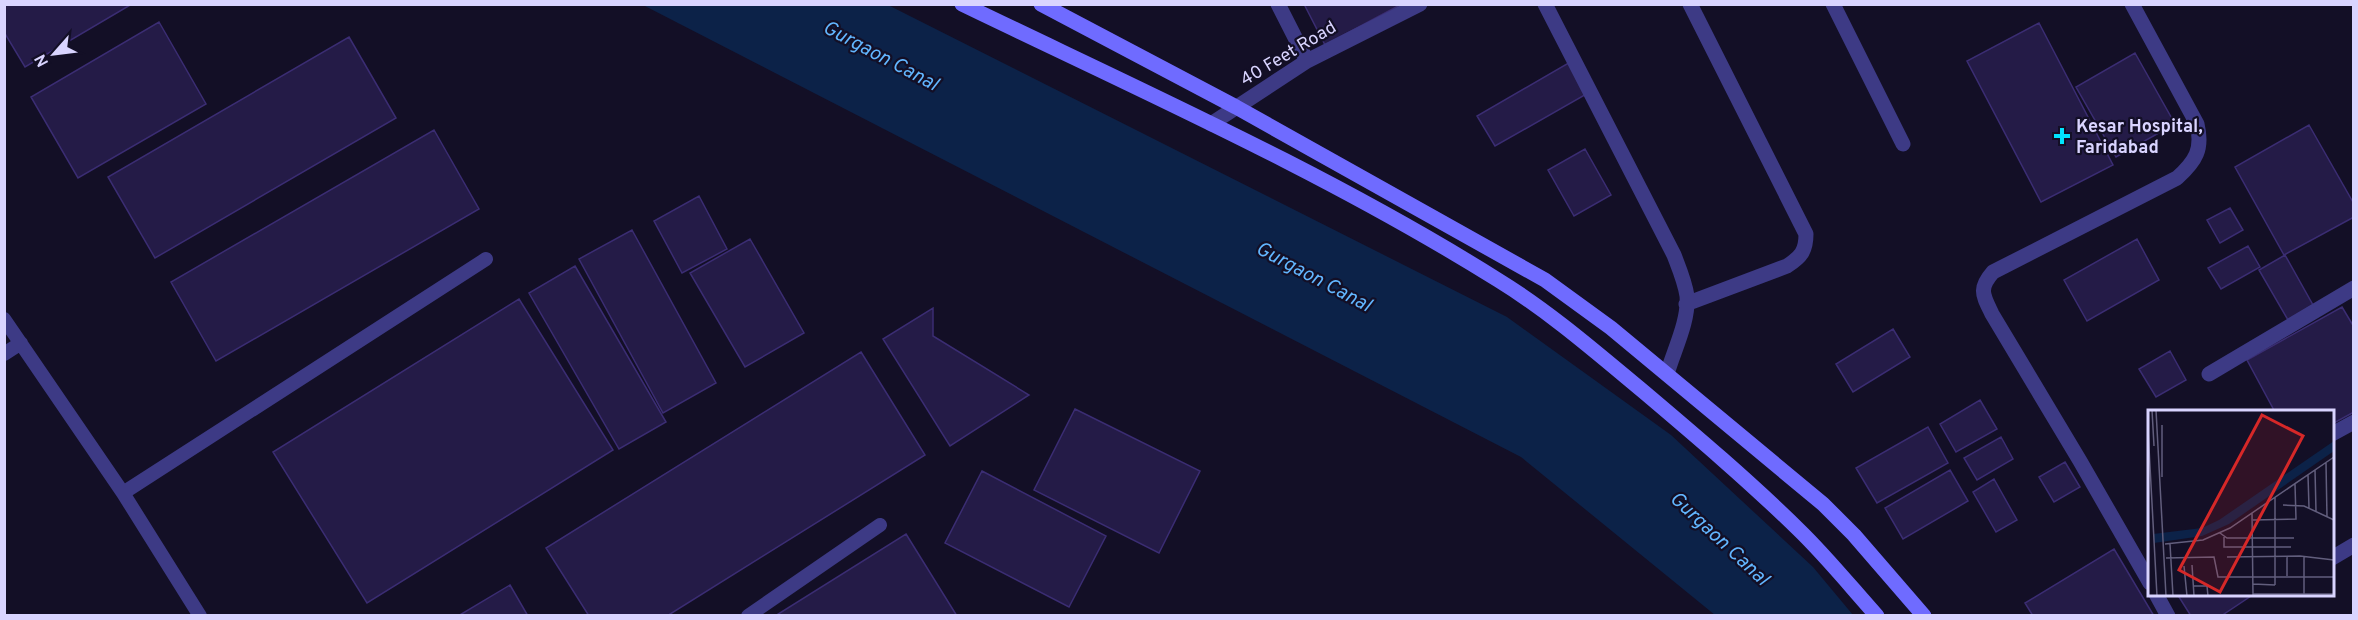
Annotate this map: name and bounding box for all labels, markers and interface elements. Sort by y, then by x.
water label: Gurgaon Canal [818,15,943,99]
street label: 40 Feet Road [1237,17,1341,92]
north arrow [24,24,84,84]
text: N [31,50,54,70]
place label: Kesar Hospital, Faridabad [2076,116,2203,160]
marker: Kesar Hospital, Faridabad [2053,127,2071,145]
water label: Gurgaon Canal [1251,236,1376,320]
inset map [2148,410,2334,596]
water label: Gurgaon Canal [1663,487,1775,593]

